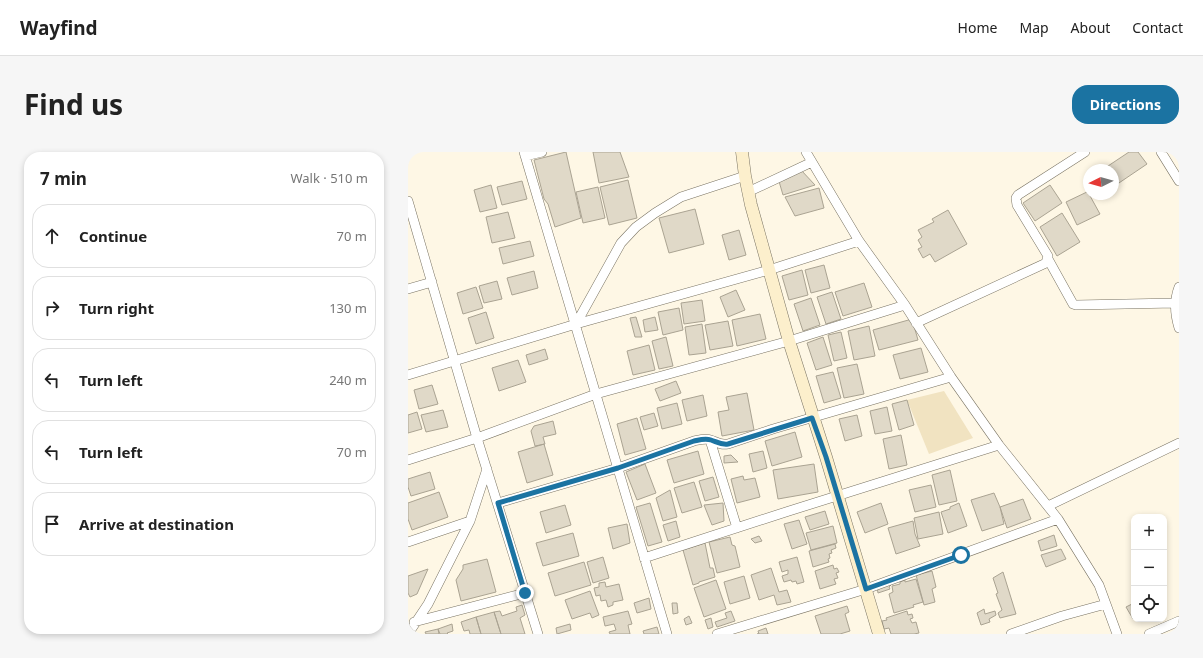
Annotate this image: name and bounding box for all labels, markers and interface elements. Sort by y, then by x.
text: Wayfind [20,15,98,41]
text: Home [958,18,997,37]
text: Map [1019,18,1049,37]
text: About [1071,18,1110,37]
text: Contact [1132,18,1183,37]
text: Find us [24,85,123,123]
button: Directions [1072,85,1179,124]
north arrow [1083,164,1119,200]
text: 7 min [40,167,87,190]
text: Walk · 510 m [290,169,368,187]
icon: ahead [41,225,63,247]
text: Continue [79,226,147,246]
text: 70 m [337,227,367,245]
icon: right [41,297,63,319]
text: Turn right [79,298,154,318]
text: 130 m [329,299,367,317]
icon: left [41,369,63,391]
text: Turn left [79,370,143,390]
text: 240 m [329,371,367,389]
icon: left [41,441,63,463]
text: Turn left [79,442,143,462]
text: 70 m [337,443,367,461]
icon: arrive [41,513,63,535]
text: Arrive at destination [79,514,234,534]
map controls [1131,514,1167,622]
button: + [1131,514,1167,550]
route start [952,546,970,564]
button: − [1131,550,1167,586]
route end [516,584,534,602]
button: locate [1131,586,1167,622]

